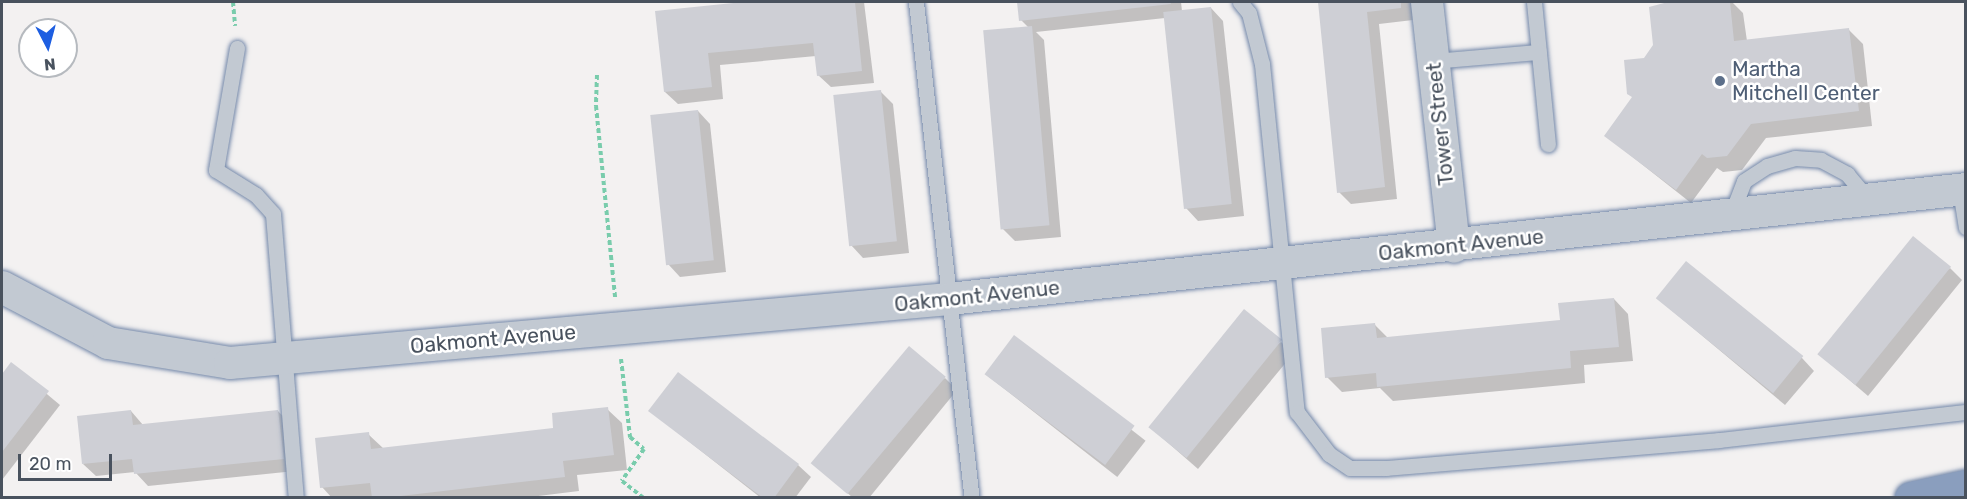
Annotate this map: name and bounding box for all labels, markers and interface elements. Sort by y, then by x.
north arrow [18,18,78,78]
text: N [43,54,56,74]
place label: Martha Mitchell Center [1732,56,1880,106]
street label: Tower Street [1421,61,1459,187]
marker: Martha Mitchell Center [1713,74,1727,88]
street label: Oakmont Avenue [1377,224,1545,266]
street label: Oakmont Avenue [893,275,1061,317]
street label: Oakmont Avenue [409,319,577,359]
scale bar [21,442,116,480]
text: 20 m [29,453,71,475]

